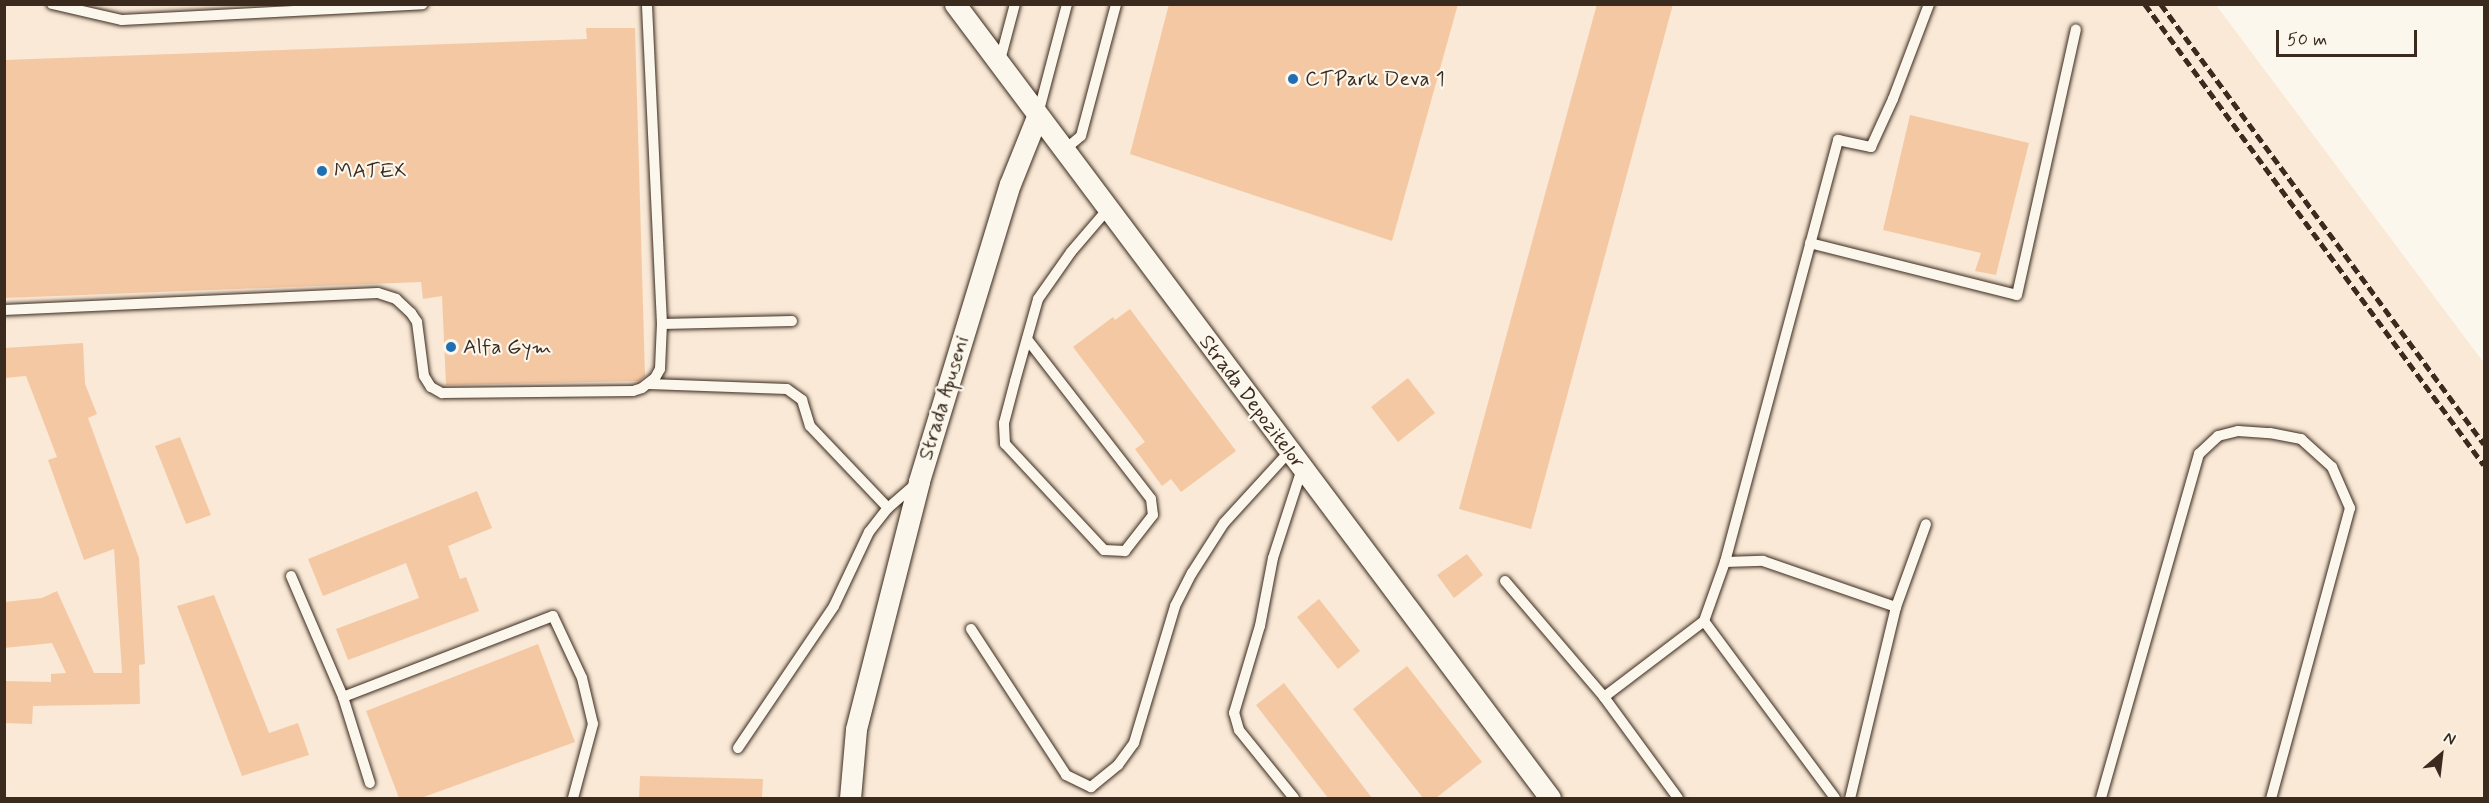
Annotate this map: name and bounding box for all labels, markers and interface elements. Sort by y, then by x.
scale bar [2279,18,2420,56]
text: 50 m [2287,28,2327,52]
place label: CTPark Deva 1 [1305,66,1444,92]
marker: CTPark Deva 1 [1286,72,1300,86]
place label: MATEX [334,158,407,184]
marker: MATEX [315,164,329,178]
street label: Strada Depozitelor [1191,327,1313,477]
street label: Strada Apuseni [913,333,975,463]
place label: Alfa Gym [463,334,554,360]
marker: Alfa Gym [444,340,458,354]
north arrow [2411,725,2471,785]
text: N [2440,727,2459,750]

